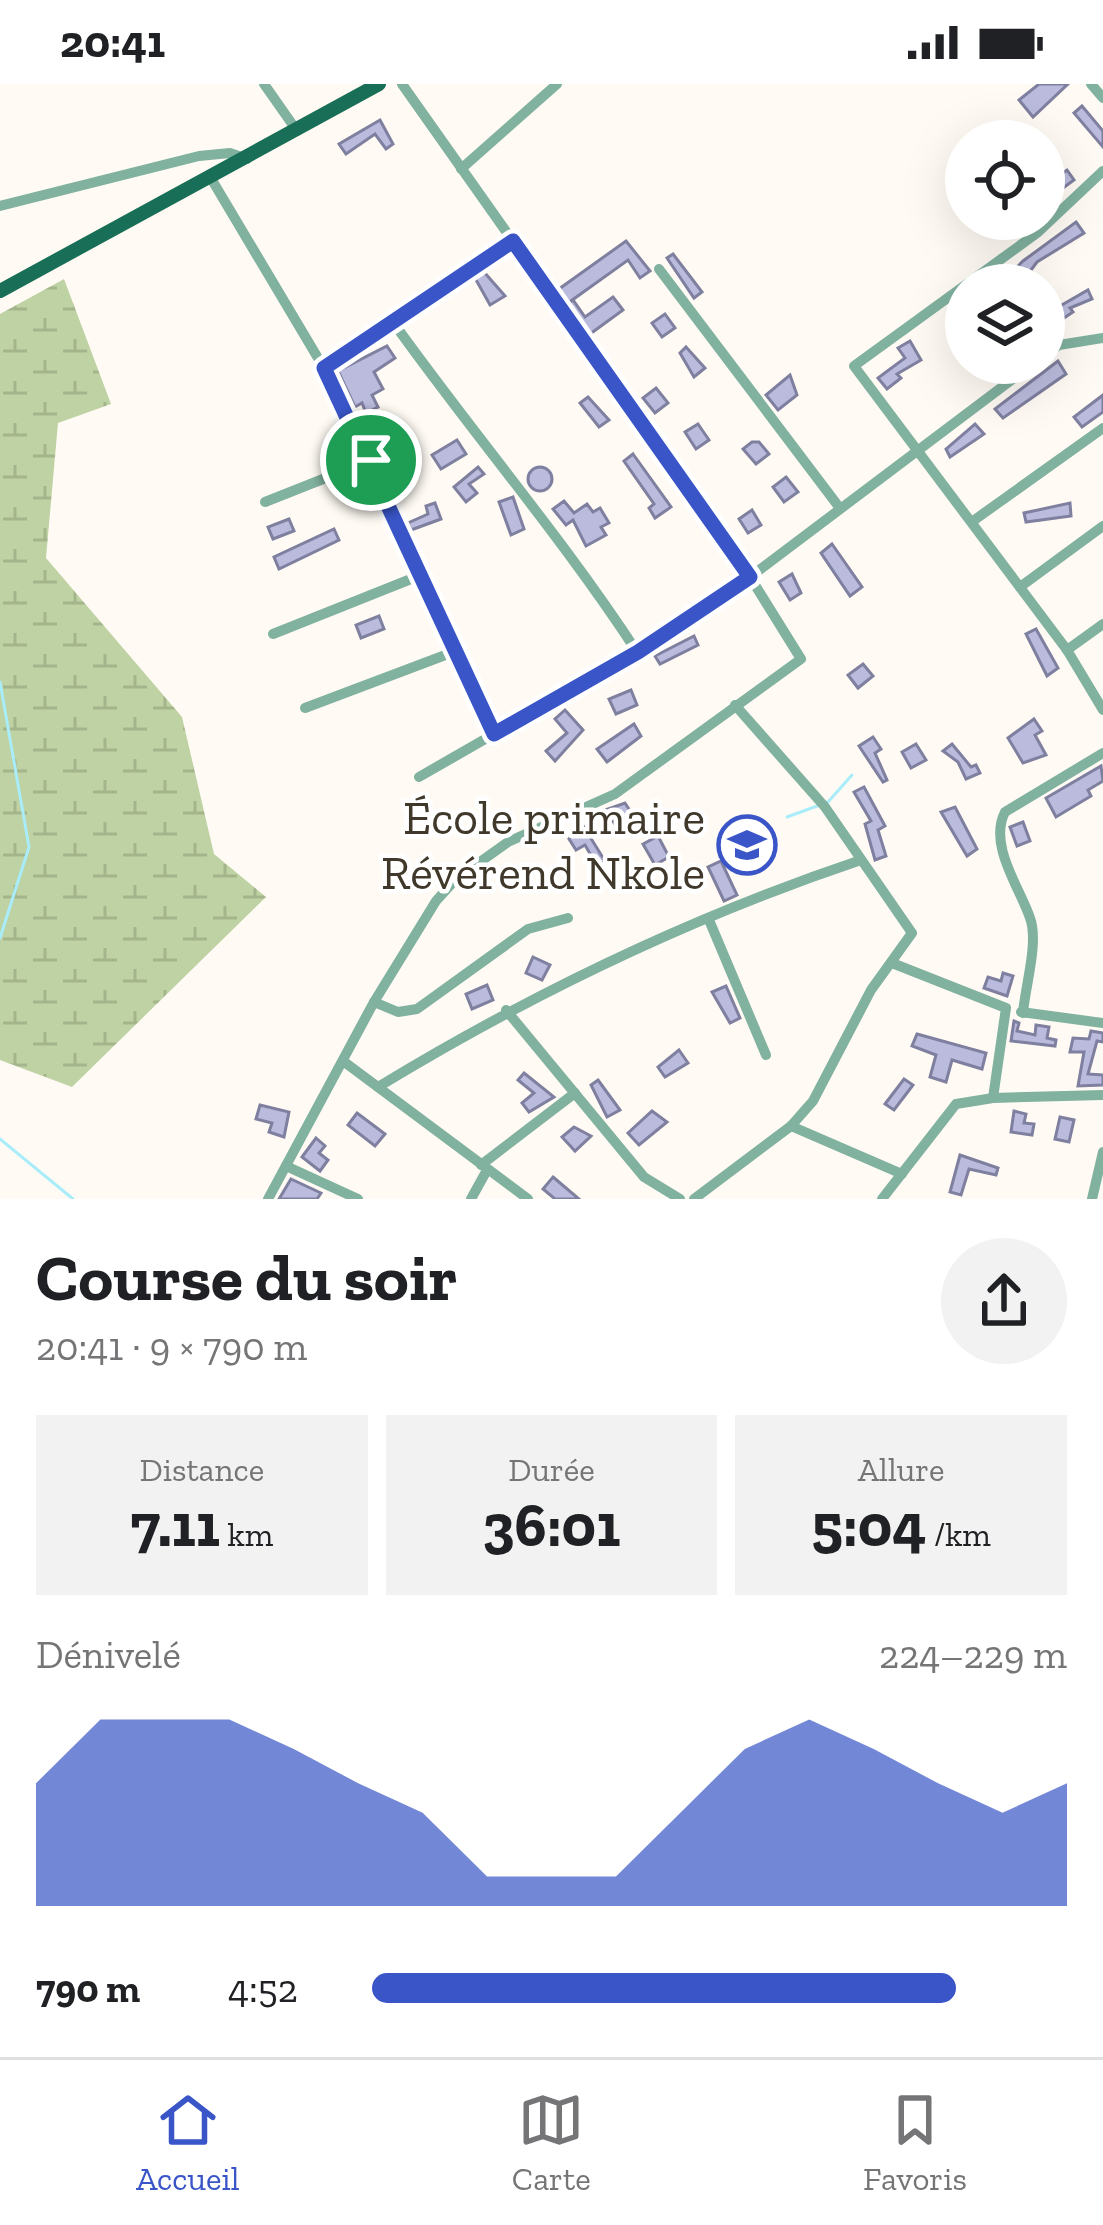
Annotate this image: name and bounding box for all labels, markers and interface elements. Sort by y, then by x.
text: 20:41 [60,15,165,69]
map controls [945,120,1065,384]
button: locate [945,120,1065,240]
button: layers [945,264,1065,384]
pin [320,409,422,511]
icon: arrive [338,427,404,493]
place label: École primaire Révérend Nkole [381,789,705,901]
school or university icon: École primaire Révérend Nkole [716,814,778,876]
text: Course du soir [36,1238,457,1317]
button: share [941,1238,1067,1364]
text: 20:41 · 9 × 790 m [36,1323,307,1370]
text: Distance [139,1450,264,1489]
text: Durée [508,1450,595,1489]
text: Allure [858,1450,945,1489]
text: 7.11 [130,1489,220,1561]
text: 36:01 [483,1489,620,1561]
text: 5:04 [812,1489,926,1561]
text: km [220,1515,273,1554]
text: /km [926,1515,991,1554]
text: Dénivelé [36,1631,181,1678]
text: 224–229 m [879,1631,1067,1678]
text: 790 m [36,1965,140,2012]
text: 4:52 [228,1965,298,2012]
tab: Accueil [136,2087,240,2198]
tab: Carte [512,2087,591,2198]
tab: Favoris [863,2087,967,2198]

